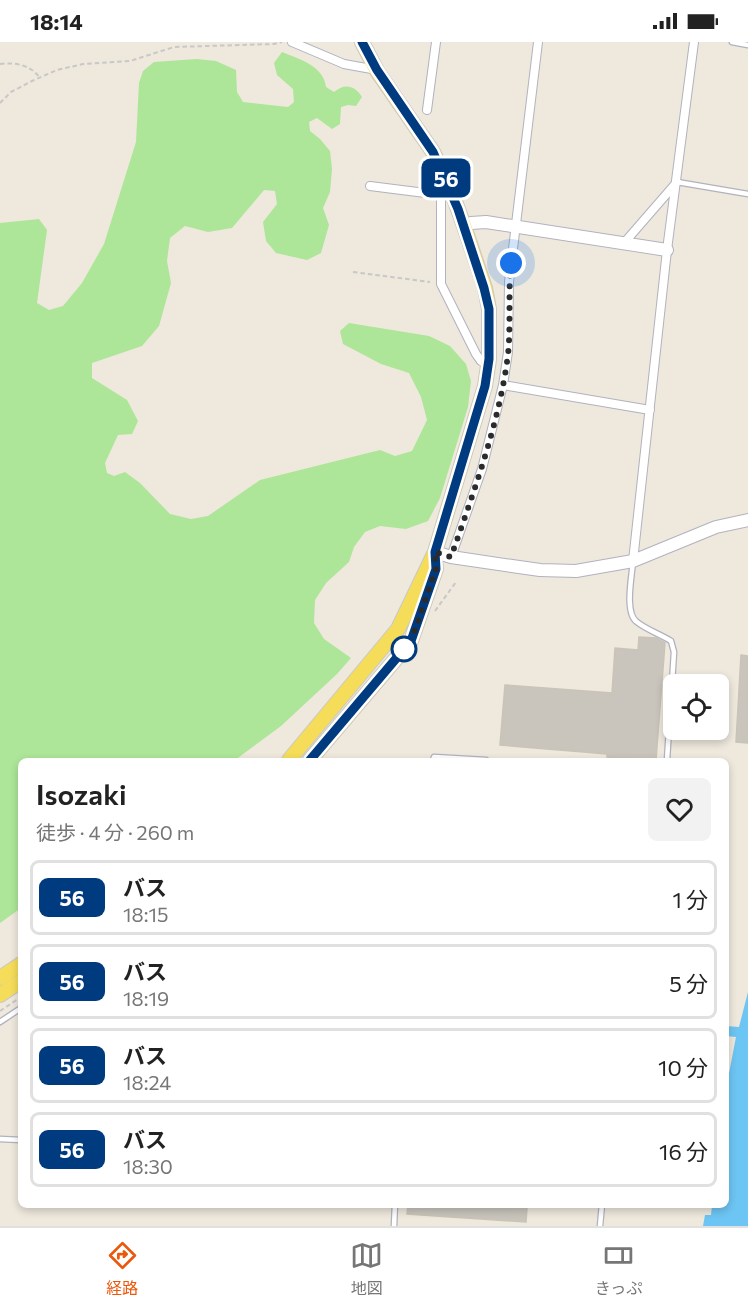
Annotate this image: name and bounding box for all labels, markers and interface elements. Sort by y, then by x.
text: 18:14 [30,8,83,35]
line badge: 56 [419,158,473,198]
text: 56 [433,166,459,191]
your location [496,248,526,278]
unlabelled marker [391,636,417,662]
map controls [663,674,729,740]
button: locate [663,674,729,740]
text: Isozaki [36,777,127,811]
button: heart [648,778,711,841]
text: 徒歩 · 4 分 · 260 m [36,820,194,844]
text: バス [123,874,167,901]
text: 56 [59,885,85,910]
text: 1 分 [672,886,708,913]
text: 18:15 [123,902,168,926]
text: バス [123,958,167,985]
text: 56 [59,969,85,994]
text: 5 分 [669,970,708,997]
text: 18:19 [123,986,169,1010]
text: バス [123,1042,167,1069]
text: 56 [59,1053,85,1078]
text: 10 分 [658,1054,708,1081]
text: 18:24 [123,1070,171,1094]
text: バス [123,1126,167,1153]
text: 56 [59,1137,85,1162]
text: 16 分 [659,1138,708,1165]
text: 18:30 [123,1154,173,1178]
tab: 経路 [106,1239,139,1299]
tab: 地図 [350,1239,383,1299]
tab: きっぷ [595,1239,642,1299]

